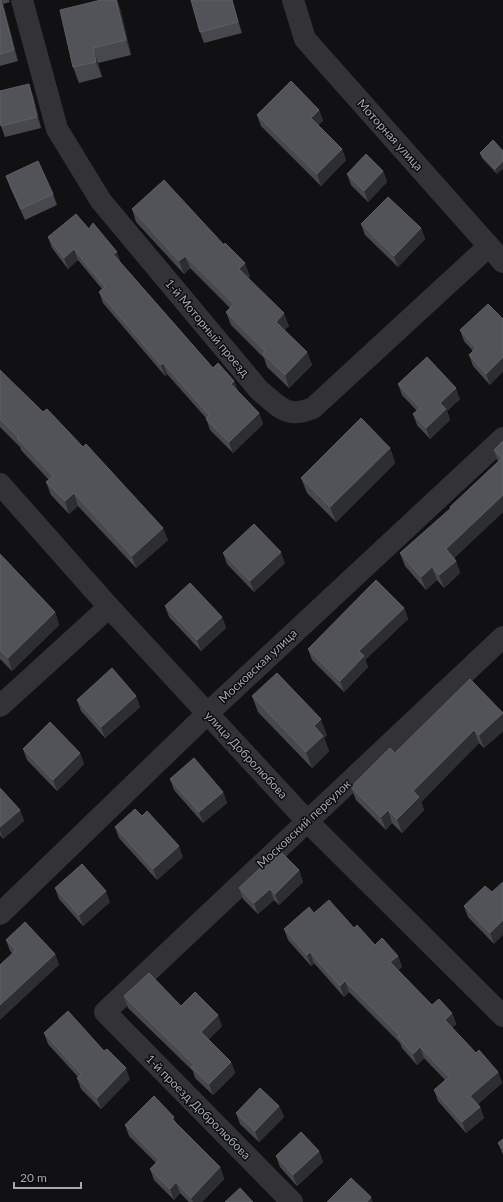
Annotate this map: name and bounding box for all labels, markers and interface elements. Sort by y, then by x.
street label: Моторная улица [354,96,427,174]
street label: 1-й Моторный проезд [162,276,253,380]
street label: Московская улица [215,625,300,706]
street label: улица Добролюбова [202,708,291,802]
street label: Московский переулок [254,776,354,871]
street label: 1-й проезд Добролюбова [143,1051,254,1162]
scale bar [14,1164,81,1190]
text: 20 m [20,1170,47,1185]

